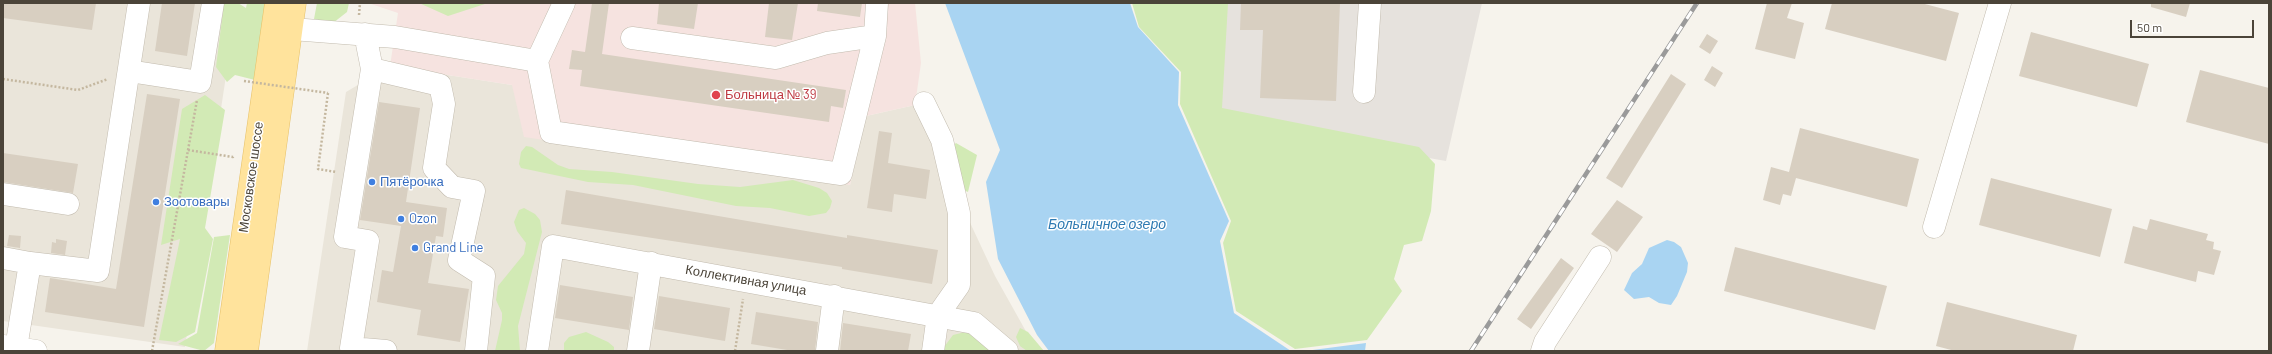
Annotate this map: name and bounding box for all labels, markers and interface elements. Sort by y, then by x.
scale bar [2132,12,2256,38]
text: 50 m [2137,20,2162,34]
place label: Больница № 39 [725,87,817,103]
marker: Больница № 39 [710,89,722,101]
street label: Московское шоссе [235,121,267,233]
place label: Пятёрочка [380,174,444,190]
marker: Пятёрочка [367,177,377,187]
place label: Зоотовары [164,194,230,210]
marker: Зоотовары [151,197,161,207]
place label: Ozon [409,211,437,227]
marker: Ozon [396,214,406,224]
water label: Больничное озеро [1048,216,1166,232]
place label: Grand Line [423,240,483,256]
marker: Grand Line [410,243,420,253]
street label: Коллективная улица [684,262,808,298]

